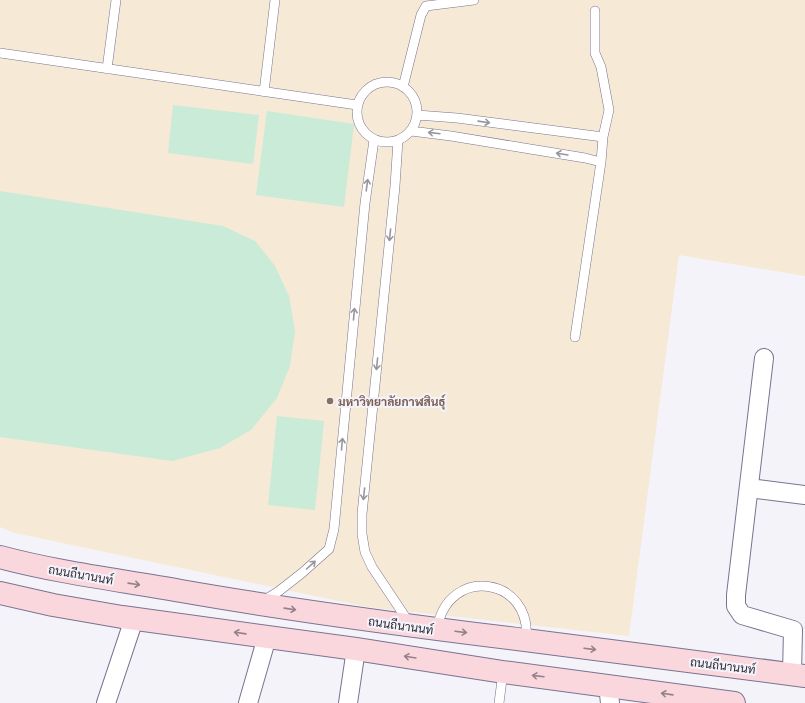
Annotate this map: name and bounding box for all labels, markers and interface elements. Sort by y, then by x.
one-way arrow [477,118,490,126]
one-way arrow [428,130,441,137]
one-way arrow [556,150,569,158]
one-way arrow [363,179,371,192]
one-way arrow [387,228,394,241]
one-way arrow [351,308,358,321]
one-way arrow [374,358,381,371]
place label: มหาวิทยาลัยกาฬสินธุ์ [338,393,446,410]
marker: มหาวิทยาลัยกาฬสินธุ์ [325,396,335,406]
one-way arrow [338,438,346,451]
one-way arrow [361,487,368,500]
street label: ถนนถีนานนท์ [47,560,115,588]
one-way arrow [306,560,316,569]
one-way arrow [127,580,140,588]
one-way arrow [283,605,296,613]
street label: ถนนถีนานนท์ [367,612,435,638]
one-way arrow [454,628,467,636]
one-way arrow [233,629,246,637]
one-way arrow [583,645,596,652]
one-way arrow [404,653,417,661]
street label: ถนนถีนานนท์ [689,653,757,677]
one-way arrow [532,672,545,680]
one-way arrow [661,690,674,698]

